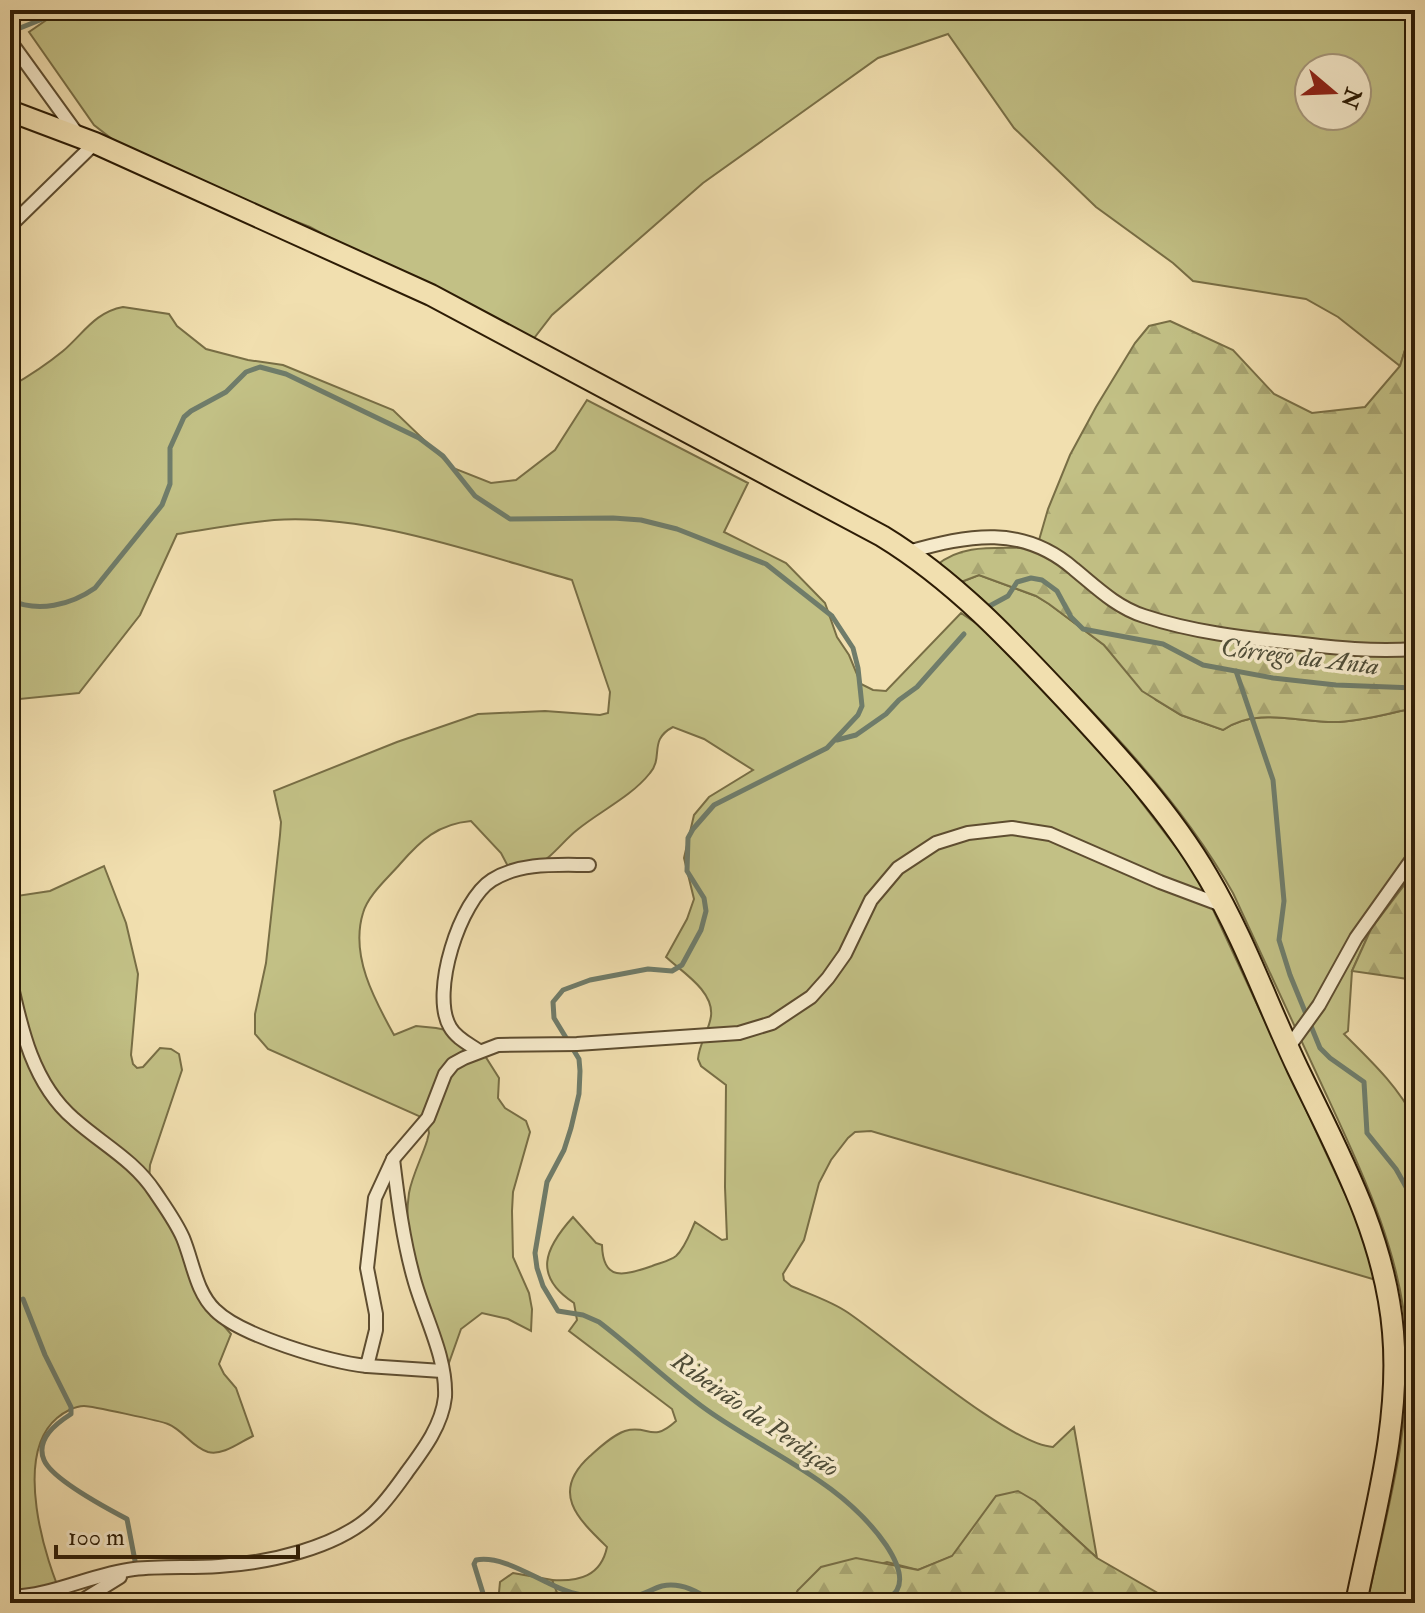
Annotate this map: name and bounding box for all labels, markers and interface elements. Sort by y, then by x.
north arrow [1293,52,1373,132]
text: N [1334,83,1368,112]
water label: Córrego da Anta [1219,631,1381,683]
water label: Ribeirão da Perdição [665,1345,845,1484]
scale bar [56,1509,298,1559]
text: 100 m [68,1522,125,1553]

